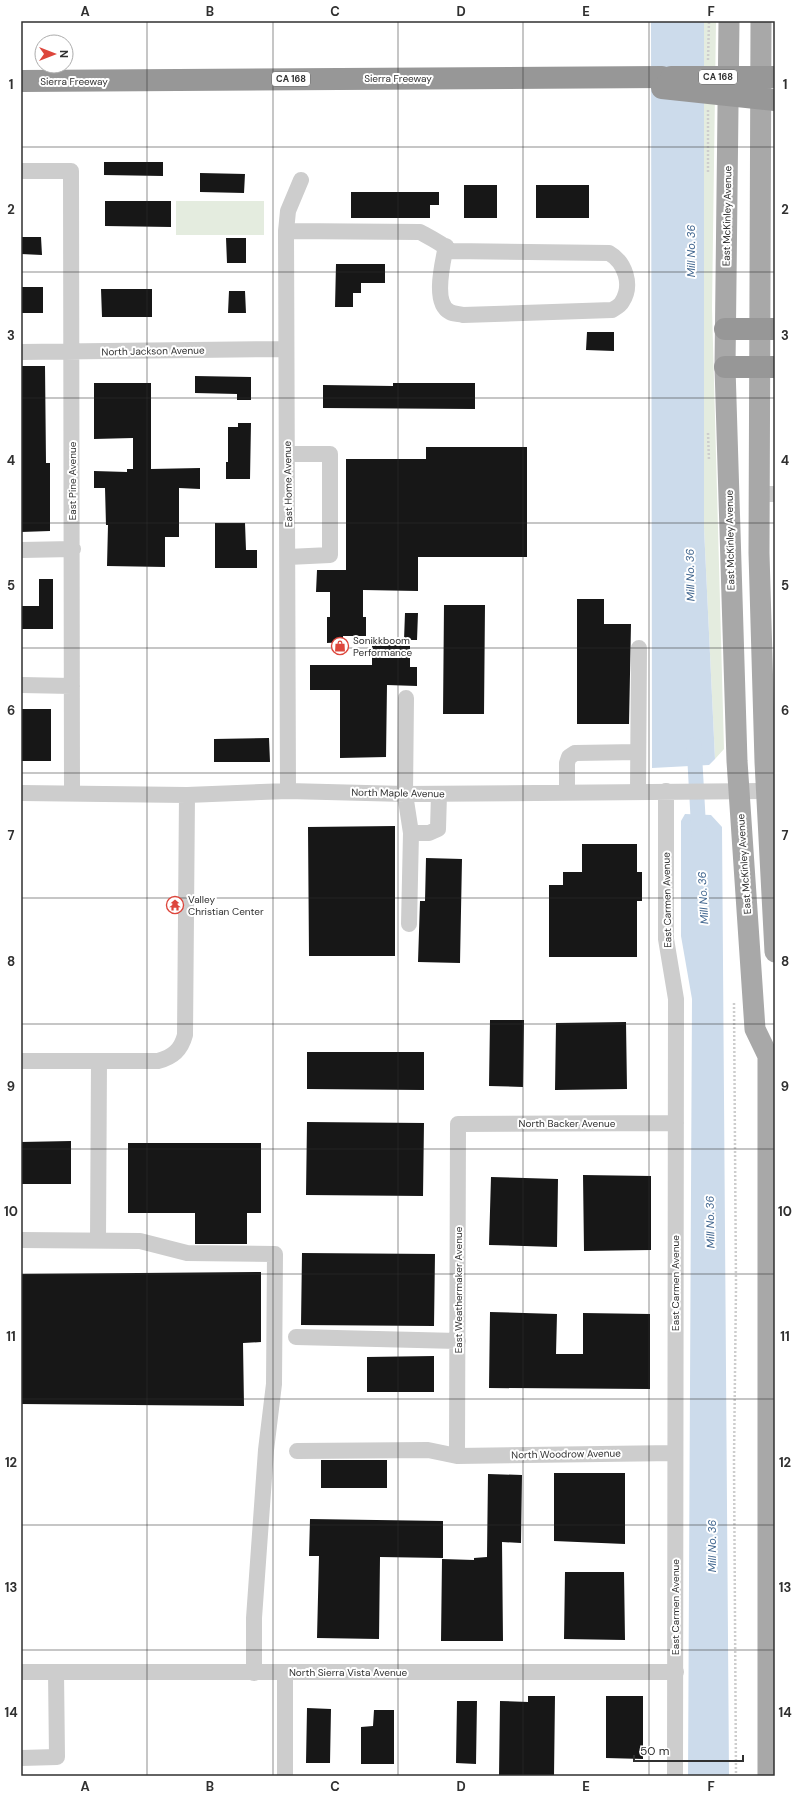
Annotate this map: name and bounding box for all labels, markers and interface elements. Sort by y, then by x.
text: A [80,3,90,20]
text: B [206,3,214,20]
text: C [330,3,340,20]
text: D [456,3,466,20]
text: E [582,3,590,20]
text: F [707,3,715,20]
north arrow [34,34,74,74]
text: N [57,50,71,58]
road number: CA 168 [699,70,737,84]
road number: CA 168 [272,72,310,86]
street label: Sierra Freeway [364,72,432,85]
street label: Sierra Freeway [40,75,108,88]
text: 1 [9,76,13,93]
text: 1 [783,76,787,93]
street label: East McKinley Avenue [720,165,734,266]
text: 2 [7,201,15,218]
text: 2 [781,201,789,218]
water label: Mill No. 36 [684,224,698,277]
text: 3 [7,327,15,344]
text: 3 [781,327,789,344]
street label: North Jackson Avenue [101,344,205,358]
street label: East Home Avenue [281,440,295,527]
street label: East Pine Avenue [66,441,79,520]
text: 4 [7,452,15,469]
text: 4 [781,452,789,469]
street label: East McKinley Avenue [723,489,737,590]
water label: Mill No. 36 [683,548,697,601]
text: 5 [7,577,15,594]
text: 5 [781,577,789,594]
place label: Sonikkboom Performance [353,634,413,659]
shop icon: Sonikkboom Performance [330,636,350,656]
text: 6 [7,702,15,719]
text: 6 [781,702,789,719]
street label: North Maple Avenue [351,786,445,800]
street label: East McKinley Avenue [734,813,754,915]
text: 7 [8,827,15,844]
text: 7 [782,827,789,844]
street label: East Carmen Avenue [660,852,674,948]
water label: Mill No. 36 [695,871,711,925]
place label: Valley Christian Center [188,893,264,918]
temple icon: Valley Christian Center [165,895,185,915]
text: 8 [7,953,15,970]
text: 8 [781,953,789,970]
text: 9 [7,1078,15,1095]
text: 9 [781,1078,789,1095]
street label: North Backer Avenue [519,1117,616,1130]
water label: Mill No. 36 [703,1195,717,1248]
text: 10 [4,1203,18,1220]
text: 10 [778,1203,792,1220]
street label: East Weathermaker Avenue [452,1226,465,1353]
street label: East Carmen Avenue [669,1235,682,1331]
text: 11 [6,1328,16,1345]
text: 11 [780,1328,790,1345]
street label: North Woodrow Avenue [511,1447,621,1461]
text: 12 [5,1454,17,1471]
text: 12 [779,1454,791,1471]
water label: Mill No. 36 [705,1519,719,1572]
street label: East Carmen Avenue [669,1559,682,1655]
text: 13 [5,1579,17,1596]
text: 13 [779,1579,791,1596]
street label: North Sierra Vista Avenue [289,1666,407,1679]
text: 14 [4,1704,18,1721]
text: 14 [778,1704,792,1721]
scale bar [634,1737,743,1763]
text: 50 m [640,1743,669,1759]
text: A [80,1778,90,1795]
text: B [206,1778,214,1795]
text: C [330,1778,340,1795]
text: D [456,1778,466,1795]
text: E [582,1778,590,1795]
text: F [707,1778,715,1795]

